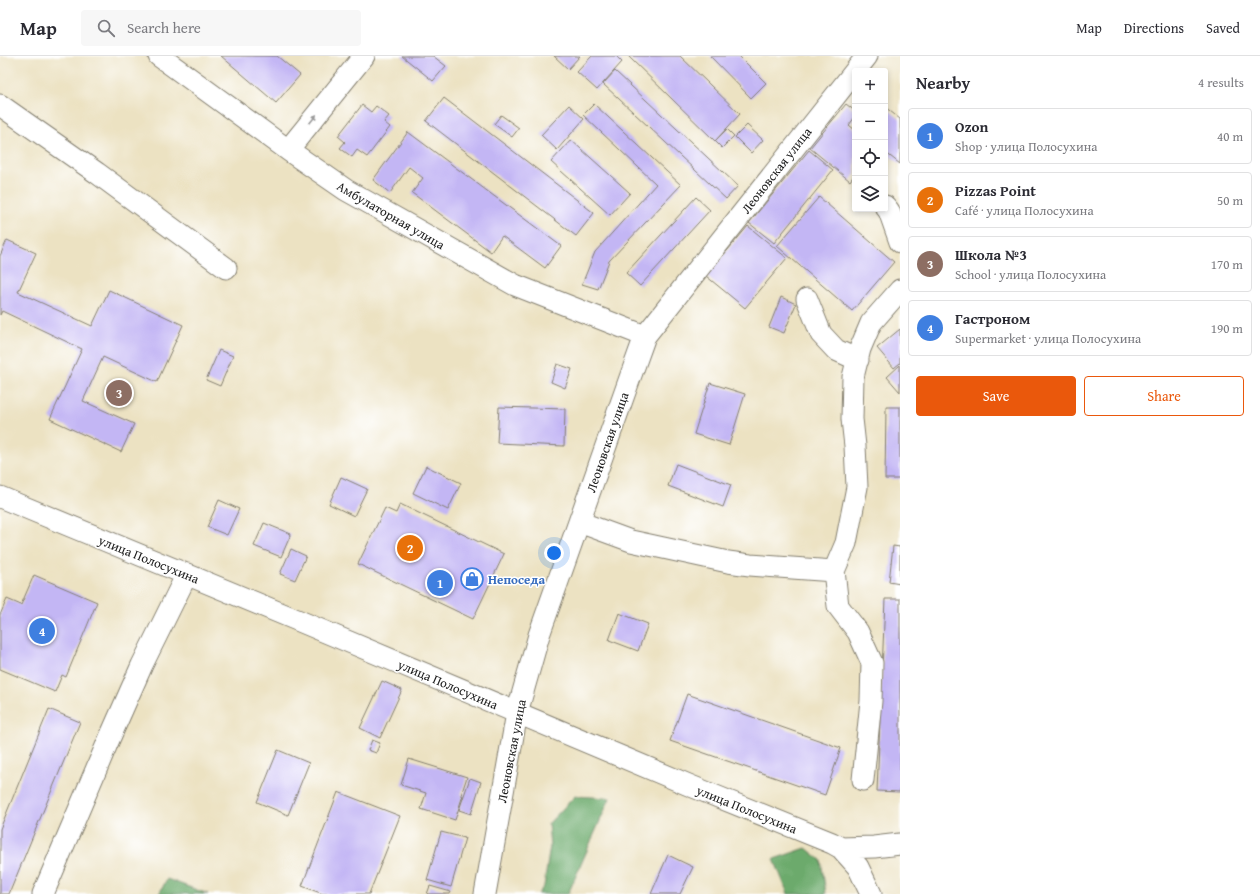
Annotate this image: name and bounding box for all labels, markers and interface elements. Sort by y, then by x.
search box [81,10,361,46]
text: Map [20,14,57,42]
icon: search [95,17,117,39]
text: Search here [127,17,201,38]
text: Map [1076,18,1102,38]
text: Directions [1124,18,1184,38]
text: Saved [1206,18,1240,38]
map controls [852,68,888,212]
button: + [852,68,888,104]
text: Nearby [916,70,970,95]
text: 4 results [1198,73,1244,92]
button: − [852,104,888,140]
one-way arrow [308,114,317,125]
text: Ozon [955,116,988,137]
street label: Леоновская улица [737,123,817,217]
text: 1 [927,127,933,146]
text: 40 m [1217,127,1243,146]
text: Shop · улица Полосухина [955,137,1097,156]
button: locate [852,140,888,176]
button: layers [852,176,888,212]
street label: Амбулаторная улица [333,177,449,255]
text: Pizzas Point [955,180,1036,201]
text: 2 [927,191,933,210]
text: 50 m [1217,191,1243,210]
text: Café · улица Полосухина [955,201,1094,220]
text: Школа №3 [955,244,1027,265]
text: 3 [927,255,933,274]
text: 170 m [1211,255,1243,274]
text: School · улица Полосухина [955,265,1106,284]
text: Гастроном [955,308,1030,329]
text: 4 [927,319,933,338]
text: 190 m [1211,319,1243,338]
text: Supermarket · улица Полосухина [955,329,1141,348]
button: Save [916,376,1076,416]
button: Share [1084,376,1244,416]
pin: 3 [106,378,132,408]
street label: Леоновская улица [581,389,634,495]
street label: улица Полосухина [95,530,203,589]
pin: 2 [397,533,423,563]
your location [544,543,564,563]
shop icon: Непоседа [459,566,485,592]
pin: 1 [427,568,453,598]
place label: Непоседа [488,570,545,589]
pin: 4 [29,616,55,646]
street label: улица Полосухина [394,654,502,714]
street label: Леоновская улица [492,697,531,804]
street label: улица Полосухина [693,780,801,839]

